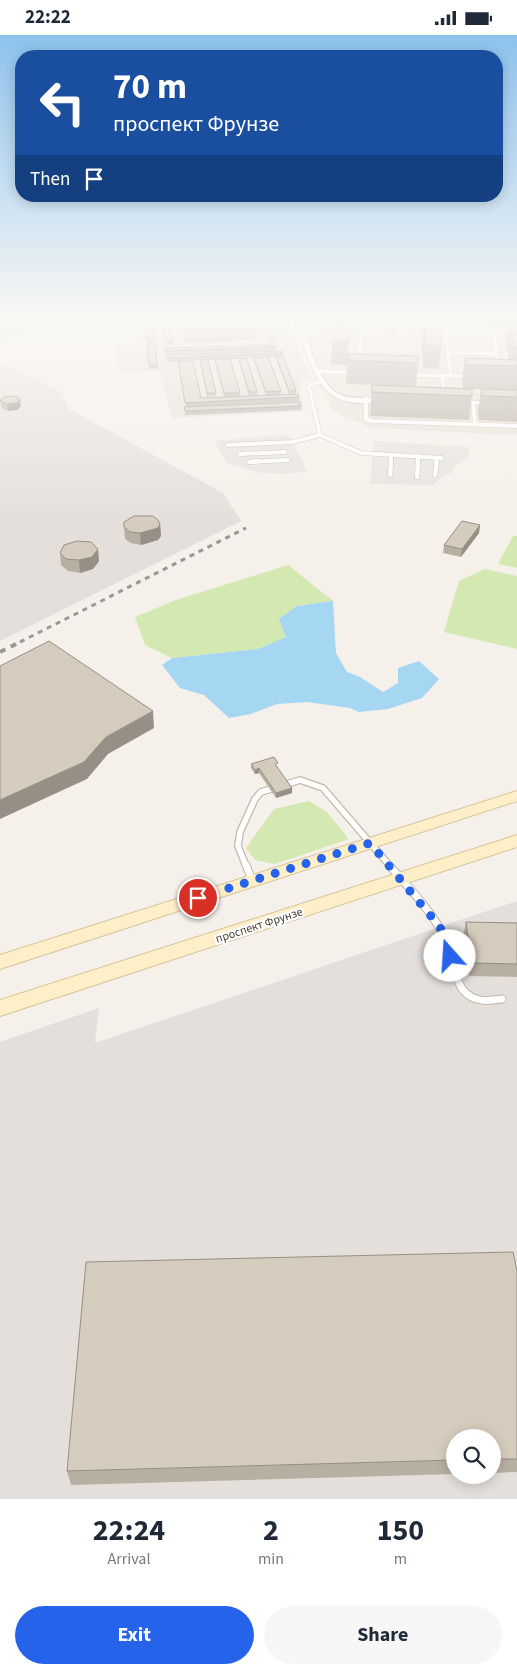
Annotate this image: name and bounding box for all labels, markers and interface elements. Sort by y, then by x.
text: 22:22 [25,4,71,31]
text: 70 m [113,62,187,112]
icon: left [30,70,95,135]
text: проспект Фрунзе [113,108,279,140]
icon: arrive [80,165,108,193]
text: Then [30,166,70,193]
pin [177,877,219,919]
icon: arrive [184,884,212,912]
street label: проспект Фрунзе [213,903,305,948]
position arrow [423,929,475,981]
map controls [446,1429,501,1484]
button: search [446,1429,501,1484]
text: 22:24 [93,1509,165,1552]
text: 2 [263,1509,279,1552]
text: 150 [377,1509,424,1552]
text: Arrival [107,1548,150,1570]
text: min [258,1548,284,1570]
text: m [394,1548,407,1570]
button: Exit [15,1606,254,1664]
button: Share [264,1606,502,1664]

